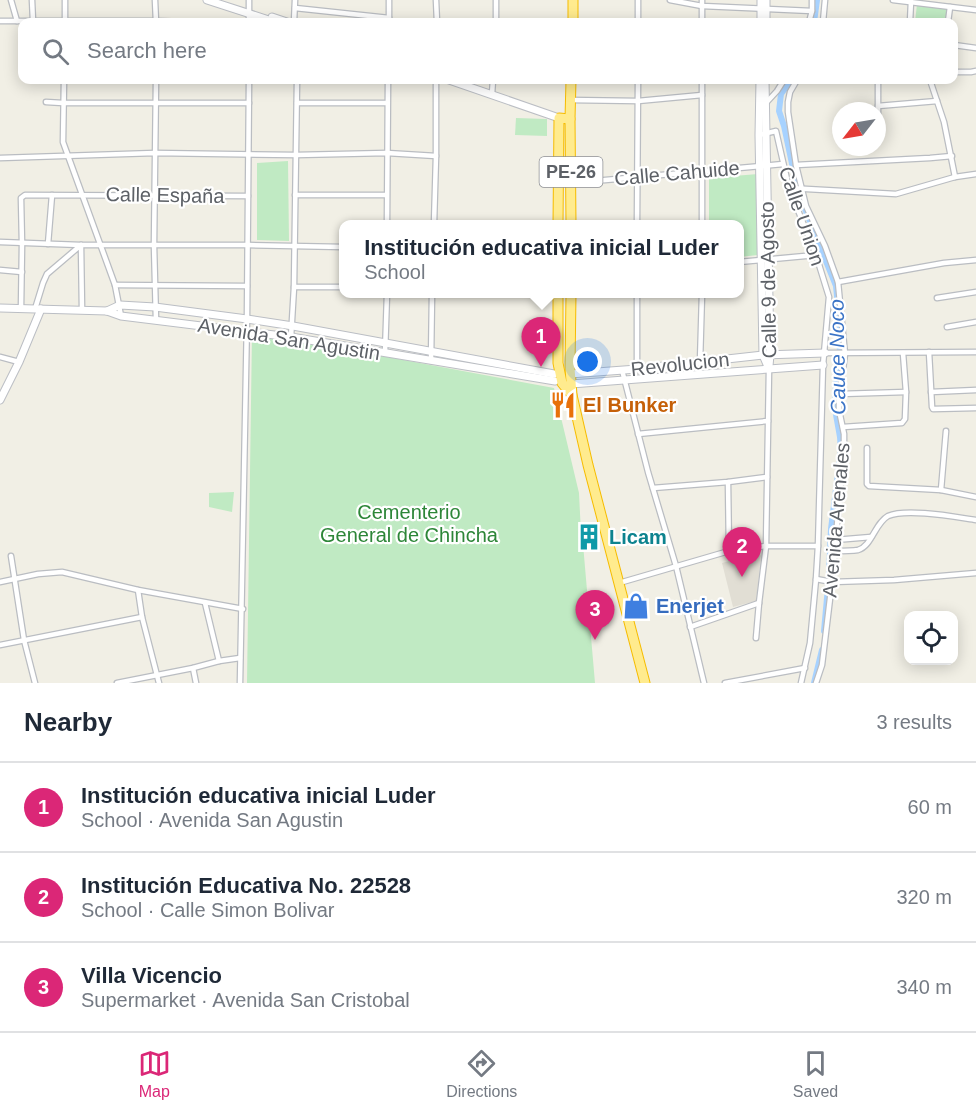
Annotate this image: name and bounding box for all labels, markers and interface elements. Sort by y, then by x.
search box [18,18,958,84]
icon: search [39,35,72,68]
text: Search here [87,38,207,63]
north arrow [832,102,886,156]
road number: PE-26 [540,157,602,187]
street label: Calle Cahuide [613,157,741,189]
street label: Calle Union [775,164,829,268]
street label: Calle España [105,183,226,207]
street label: Calle 9 de Agosto [756,201,780,359]
popup [339,220,744,298]
text: Institución educativa inicial Luder [364,235,719,260]
text: School [364,261,425,283]
water label: Cauce Noco [824,299,850,415]
street label: Avenida San Agustin [196,314,382,364]
pin: 1 [522,318,560,367]
your location [573,347,602,376]
street label: Revolucion [630,348,730,380]
restaurant icon: El Bunker [548,390,578,420]
place label: El Bunker [583,394,677,416]
street label: Avenida Arenales [818,442,854,598]
park label: Cementerio General de Chincha [320,501,499,546]
building icon: Licam [574,522,604,552]
place label: Licam [609,526,667,548]
pin: 2 [722,528,762,577]
pin: 3 [576,590,614,640]
shop icon: Enerjet [621,591,651,621]
place label: Enerjet [656,595,724,617]
map controls [904,611,958,665]
button: locate [904,611,958,665]
text: Nearby [24,707,112,737]
text: 3 results [876,711,952,733]
text: Institución educativa inicial Luder [81,783,436,808]
text: 1 [38,796,49,818]
text: 60 m [908,796,952,818]
text: School · Avenida San Agustin [81,809,343,831]
text: Institución Educativa No. 22528 [81,873,411,898]
text: 2 [38,886,49,908]
text: 320 m [896,886,952,908]
text: School · Calle Simon Bolivar [81,899,334,921]
text: Villa Vicencio [81,963,222,988]
text: 3 [38,976,49,998]
text: 340 m [896,976,952,998]
text: Supermarket · Avenida San Cristobal [81,989,410,1011]
tab: Map [138,1047,171,1101]
tab: Directions [446,1047,517,1101]
tab: Saved [793,1047,838,1101]

